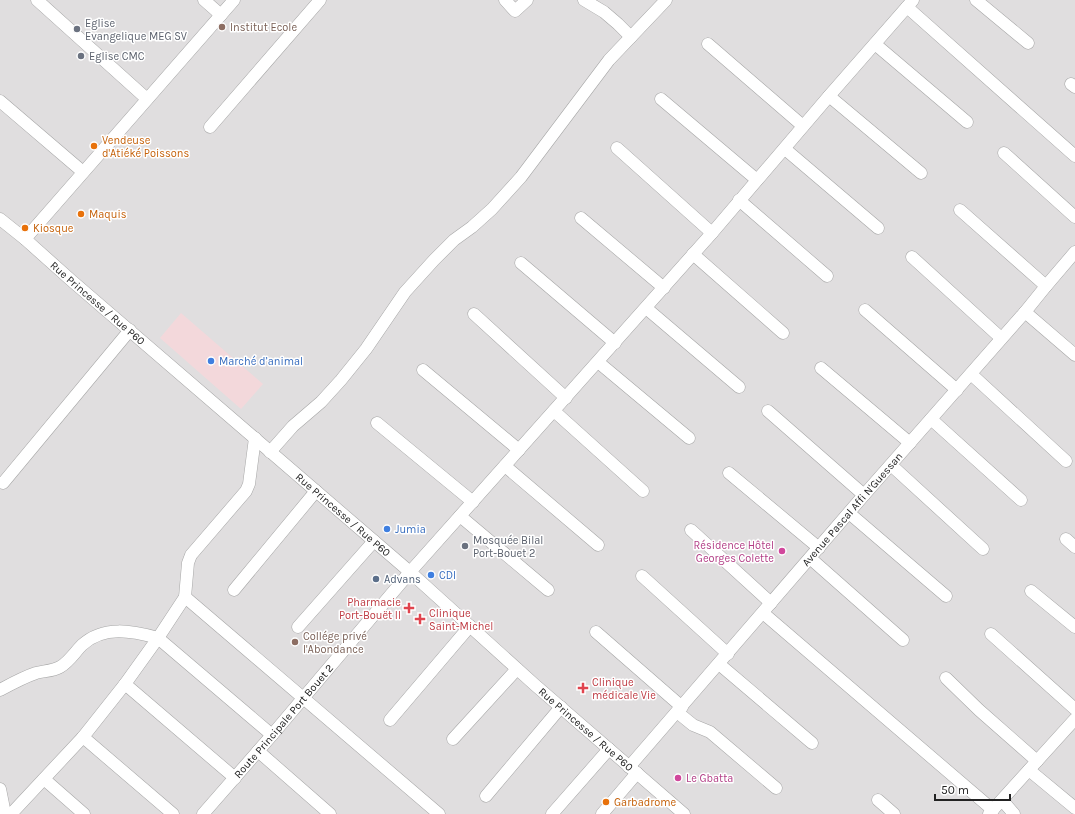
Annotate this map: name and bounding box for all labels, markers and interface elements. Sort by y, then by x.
place label: Eglise Evangelique MEG SV [85,17,187,43]
place label: Institut Ecole [230,21,297,34]
marker: Institut Ecole [217,22,227,32]
marker: Eglise Evangelique MEG SV [72,24,82,34]
place label: Eglise CMC [89,50,145,63]
marker: Eglise CMC [76,51,86,61]
place label: Vendeuse d'Atiéké Poissons [102,134,189,160]
marker: Vendeuse d'Atiéké Poissons [89,141,99,151]
place label: Maquis [89,208,127,221]
marker: Maquis [76,209,86,219]
place label: Kiosque [33,222,74,235]
marker: Kiosque [20,223,30,233]
street label: Rue Princesse / Rue P60 [48,258,148,348]
place label: Marché d’animal [219,355,303,368]
marker: Marché d’animal [206,356,216,366]
street label: Avenue Pascal Affi N'Guessan [799,450,905,569]
street label: Rue Princesse / Rue P60 [293,470,393,559]
place label: Jumia [395,523,426,536]
marker: Jumia [382,524,392,534]
place label: Mosquée Bilal Port-Bouet 2 [473,534,543,560]
place label: Résidence Hôtel Georges Colette [694,539,774,565]
marker: Mosquée Bilal Port-Bouet 2 [460,541,470,551]
marker: Résidence Hôtel Georges Colette [777,546,787,556]
place label: CDI [439,569,456,582]
marker: CDI [426,570,436,580]
place label: Advans [384,573,421,586]
marker: Advans [371,574,381,584]
place label: Pharmacie Port-Bouët II [339,596,401,622]
marker: Pharmacie Port-Bouët II [404,603,414,613]
place label: Clinique Saint-Michel [429,607,493,633]
marker: Clinique Saint-Michel [414,613,426,625]
place label: Collége privé l'Abondance [303,630,367,656]
marker: Collége privé l'Abondance [290,637,300,647]
street label: Route Principale Port Bouet 2 [231,661,336,781]
place label: Clinique médicale Vie [592,676,656,702]
marker: Clinique médicale Vie [577,682,589,694]
street label: Rue Princesse / Rue P60 [536,685,636,774]
place label: Le Gbatta [686,772,733,785]
marker: Le Gbatta [673,773,683,783]
scale bar [935,776,1010,802]
text: 50 m [941,783,969,797]
place label: Garbadrome [614,796,676,809]
marker: Garbadrome [601,797,611,807]

